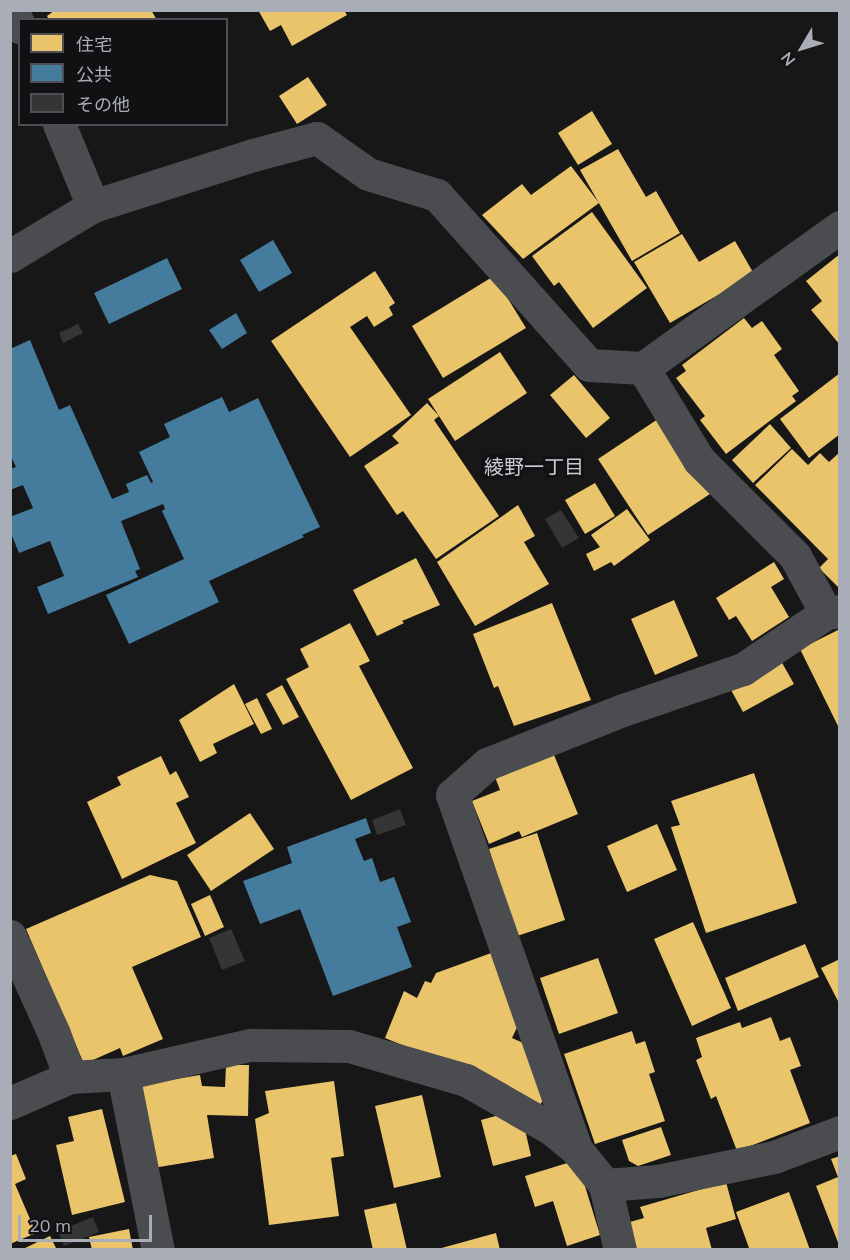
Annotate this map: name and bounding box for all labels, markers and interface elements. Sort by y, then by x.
legend [18,18,228,126]
north arrow [772,18,832,78]
text: 住宅 [76,33,112,56]
text: N [776,48,799,70]
text: 公共 [76,63,112,86]
text: その他 [76,93,130,116]
district label: 綾野一丁目 [484,454,584,478]
scale bar [21,1203,154,1241]
text: 20 m [29,1214,71,1237]

